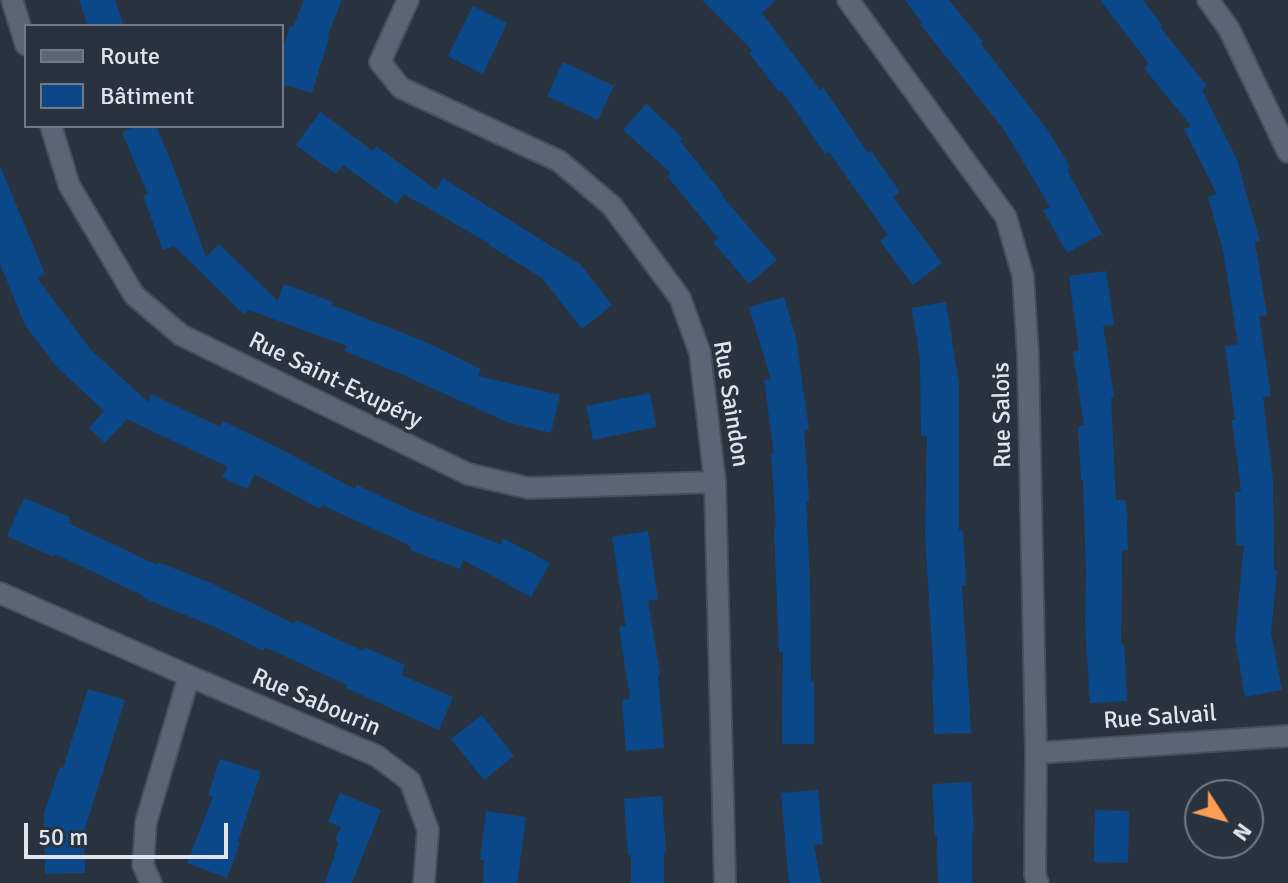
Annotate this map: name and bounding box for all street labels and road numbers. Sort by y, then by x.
street label: Rue Saint-Exupéry [244,327,426,435]
street label: Rue Saindon [706,339,754,469]
street label: Rue Salois [988,362,1018,468]
street label: Rue Sabourin [247,663,385,743]
street label: Rue Salvail [1103,700,1217,736]

